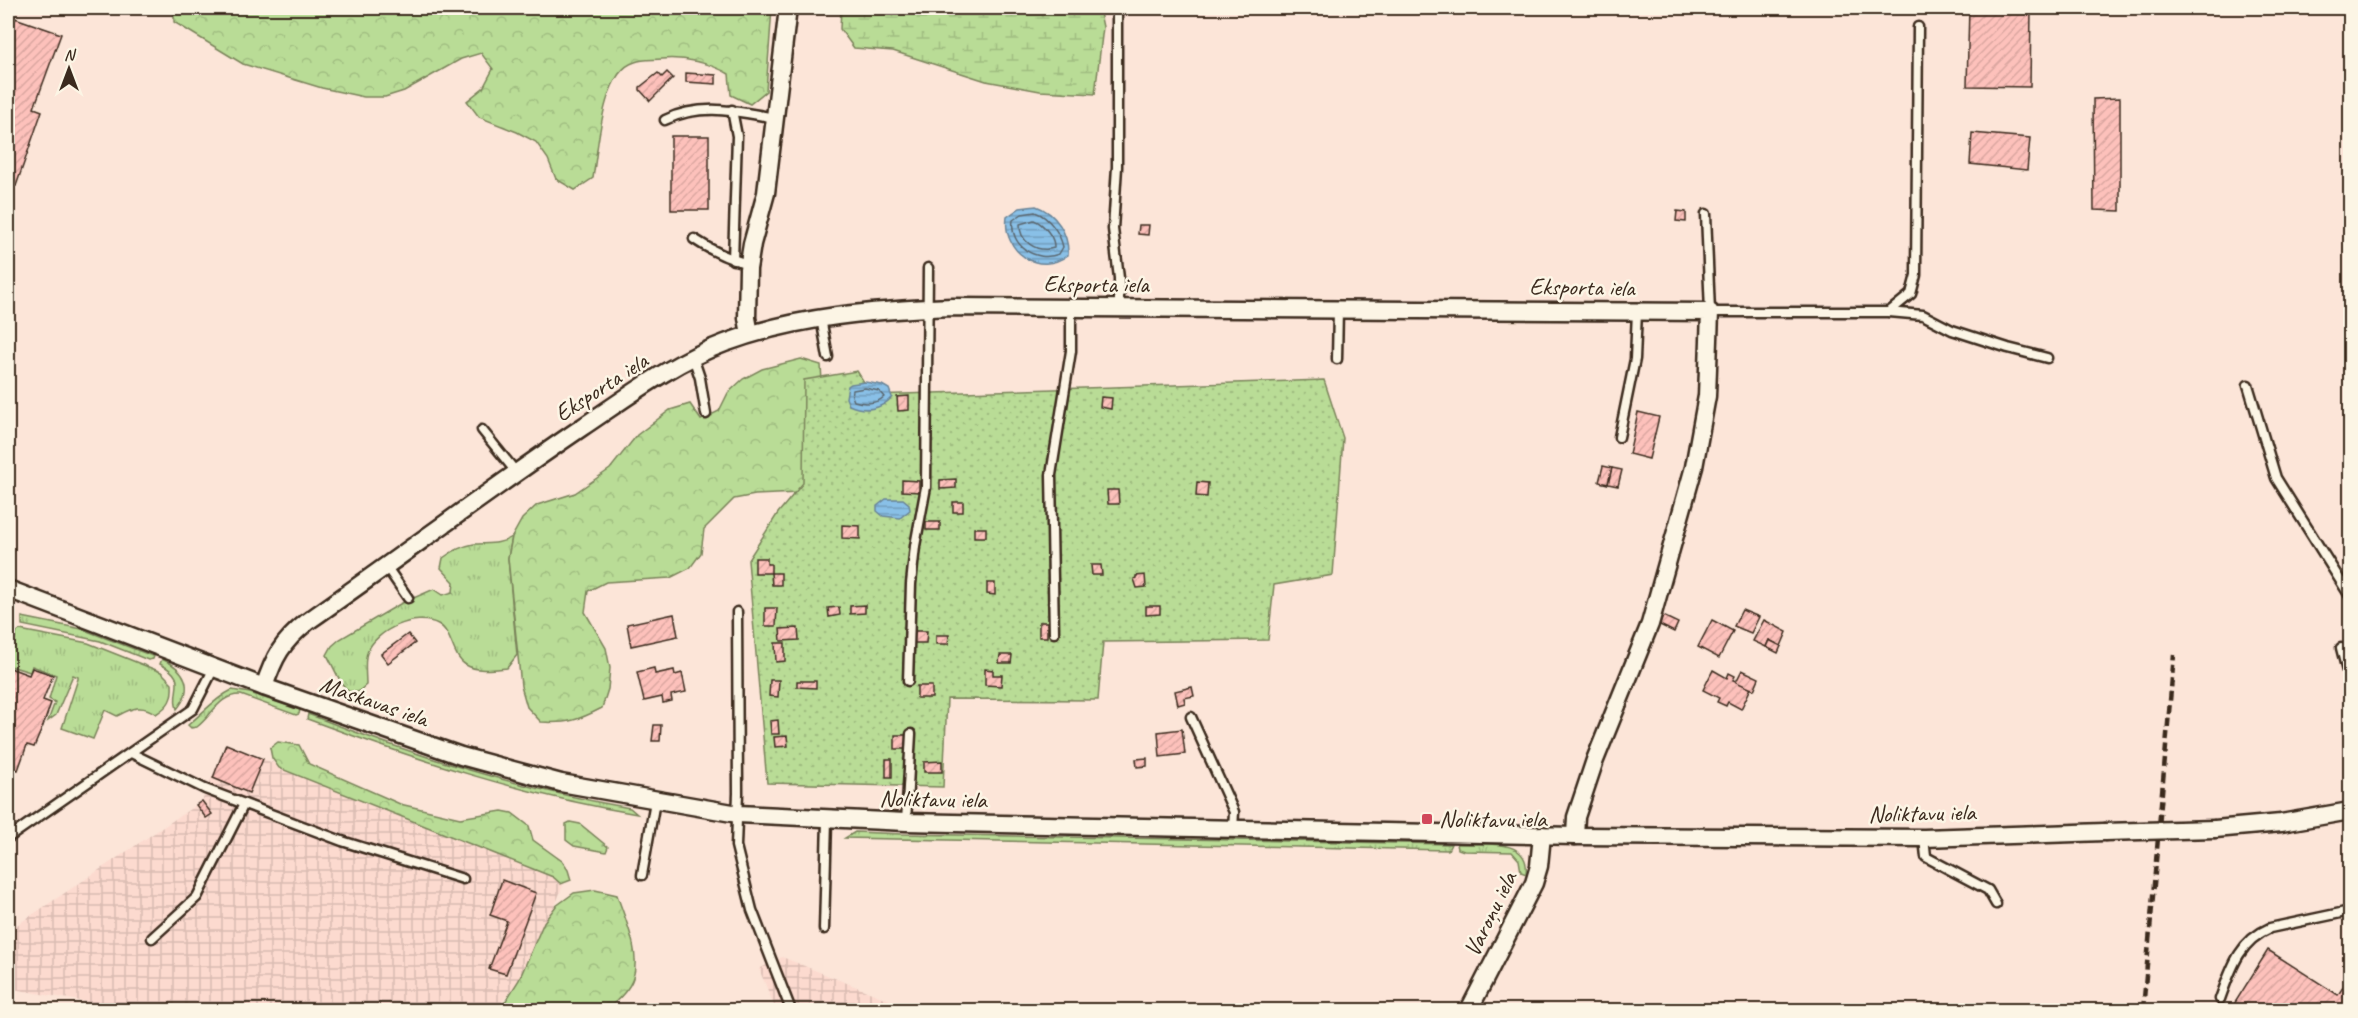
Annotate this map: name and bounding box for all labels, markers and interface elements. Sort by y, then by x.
north arrow [39,39,99,99]
text: N [64,45,77,65]
street label: Eksporta iela [1043,269,1150,299]
street label: Eksporta iela [1529,271,1636,303]
street label: Eksporta iela [549,345,654,428]
street label: Maskavas iela [316,669,434,734]
street label: Noliktavu iela [879,783,988,815]
street label: Noliktavu iela [1868,797,1977,829]
place label: Noliktavu iela [1439,804,1548,834]
marker: Noliktavu iela [1420,812,1434,826]
street label: Varoņu iela [1457,865,1524,961]

